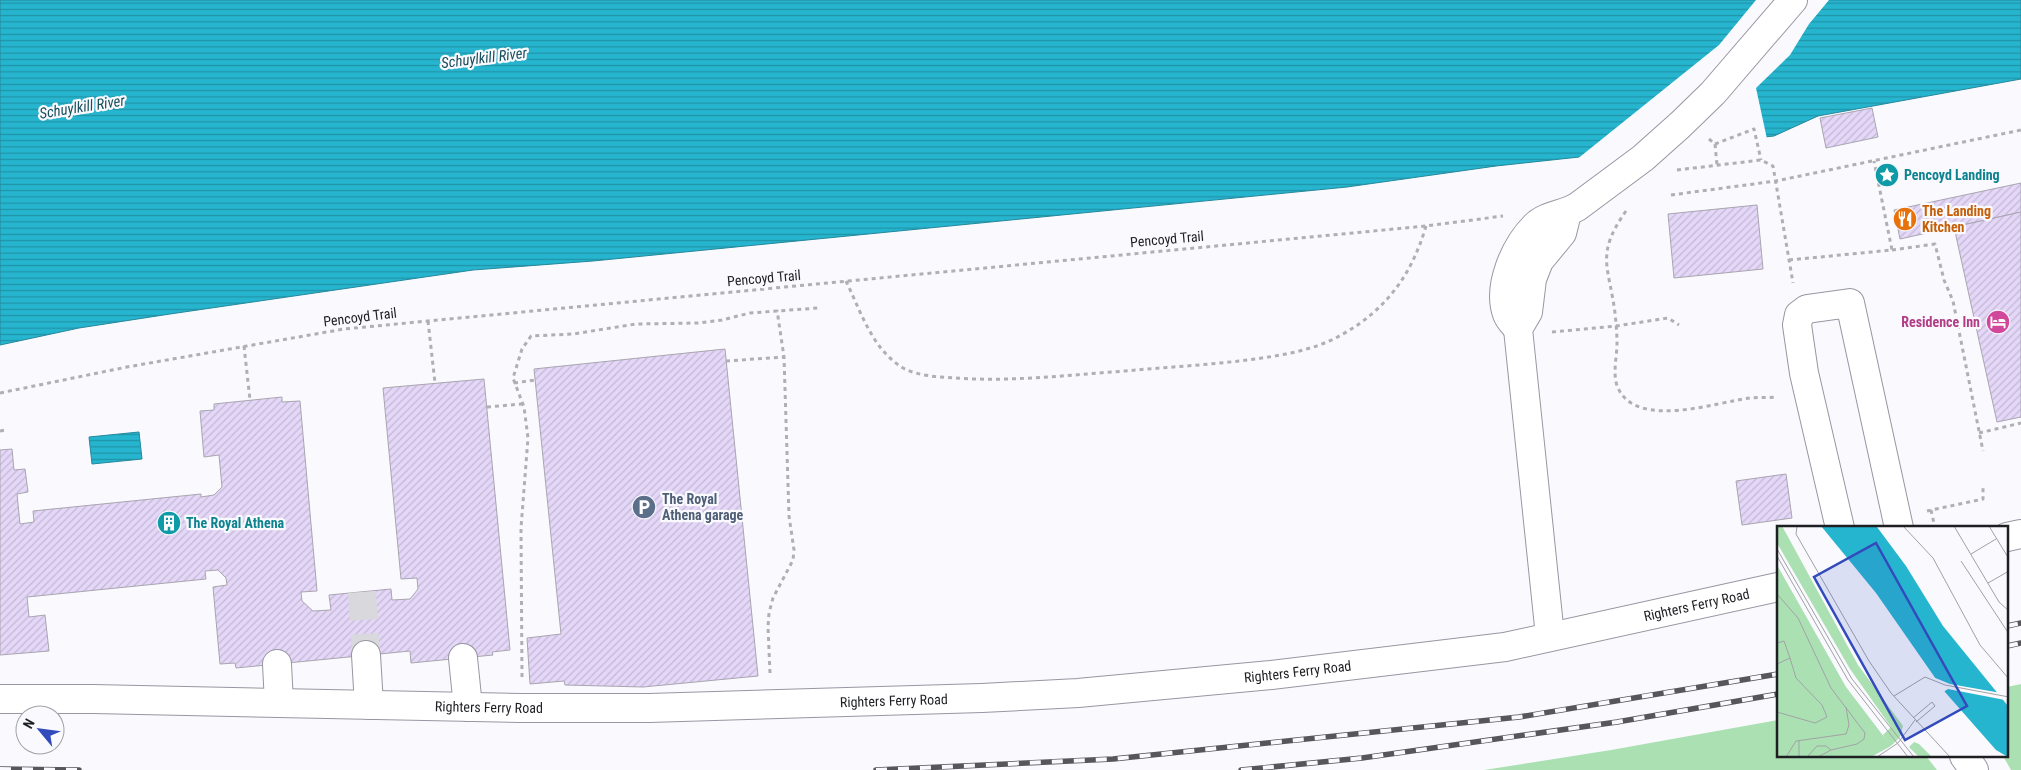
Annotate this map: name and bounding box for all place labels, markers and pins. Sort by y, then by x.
place icon: Pencoyd Landing [1874,162,1900,188]
place label: Pencoyd Landing [1904,167,2000,183]
place label: The Landing Kitchen [1922,203,1991,235]
restaurant icon: The Landing Kitchen [1892,206,1918,232]
hotel icon: Residence Inn [1985,309,2011,335]
place label: Residence Inn [1901,314,1980,330]
place label: The Royal Athena garage [662,491,744,523]
parking icon: The Royal Athena garage [631,494,657,520]
building icon: The Royal Athena [156,510,182,536]
place label: The Royal Athena [186,515,285,531]

